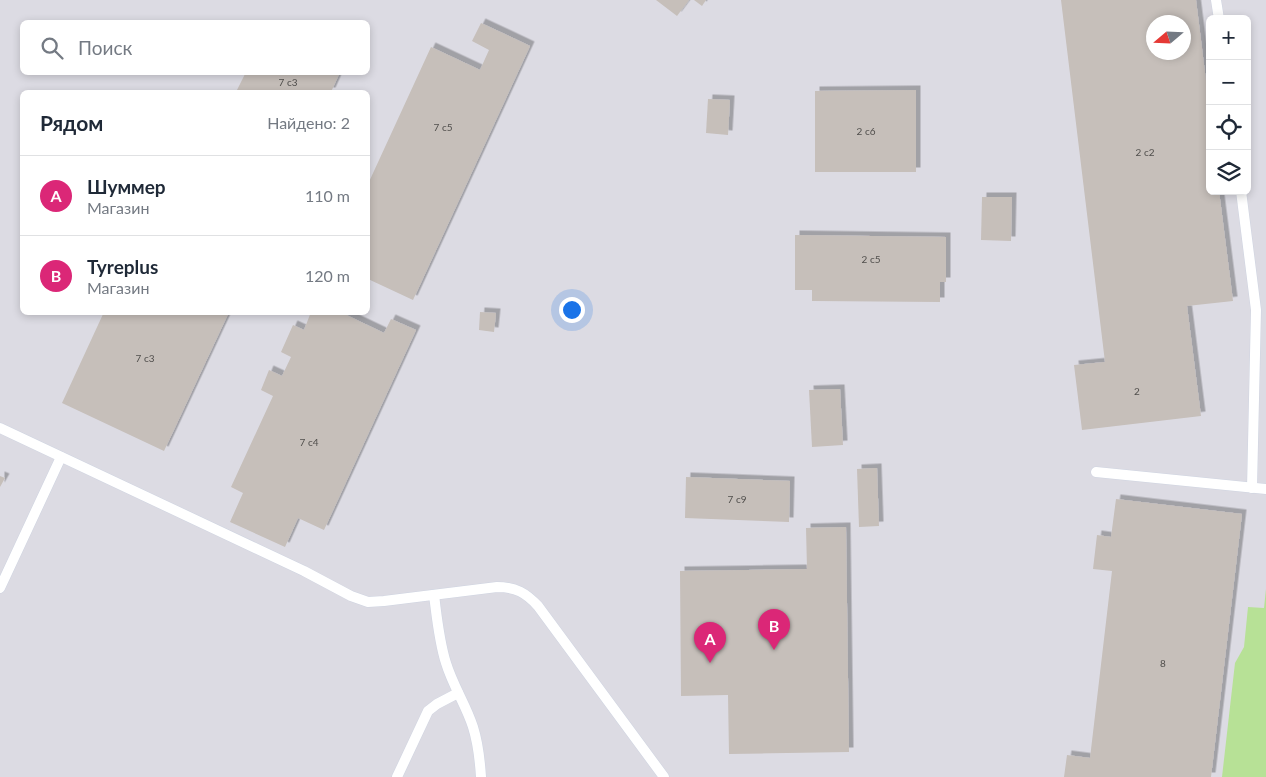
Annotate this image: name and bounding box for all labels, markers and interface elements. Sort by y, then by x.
north arrow [1146,15,1191,60]
map controls [1206,15,1251,195]
button: + [1206,15,1251,60]
search box [20,20,370,75]
icon: search [38,34,66,62]
text: Поиск [78,36,132,59]
button: − [1206,60,1251,105]
house number: 7 с3 [279,76,298,88]
button: locate [1206,105,1251,150]
text: Рядом [40,110,103,135]
text: Найдено: 2 [267,113,350,132]
house number: 7 с5 [434,121,453,133]
house number: 2 с6 [857,125,876,137]
house number: 2 с2 [1136,146,1155,158]
button: layers [1206,150,1251,195]
text: Шуммер [87,175,166,198]
text: A [50,186,62,205]
text: 110 m [305,186,350,205]
text: Магазин [87,198,149,217]
house number: 2 с5 [862,253,881,265]
text: Tyreplus [87,255,158,278]
text: B [51,266,61,285]
text: 120 m [305,266,350,285]
text: Магазин [87,278,149,297]
your location [559,297,585,323]
house number: 7 с3 [136,352,155,364]
house number: 2 [1134,385,1140,397]
house number: 7 с4 [300,436,319,448]
house number: 7 с9 [728,493,747,505]
pin: B [758,609,790,650]
pin: A [694,622,726,663]
house number: 8 [1160,657,1166,669]

